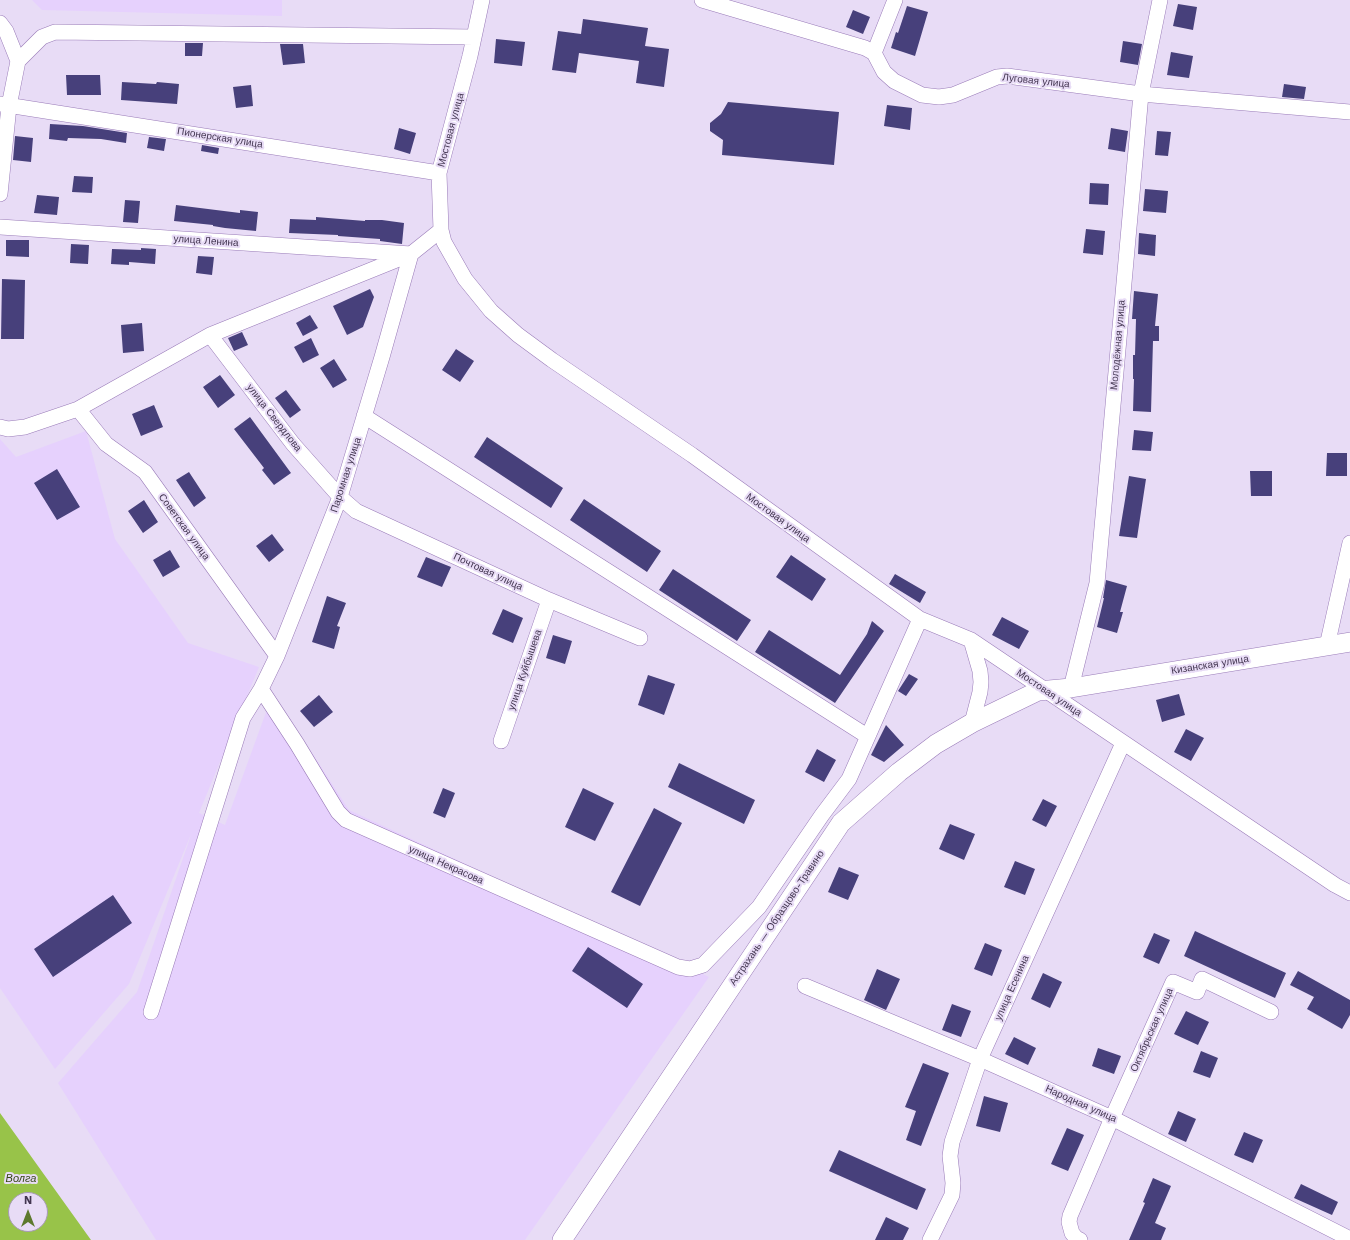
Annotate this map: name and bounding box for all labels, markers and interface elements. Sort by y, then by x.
street label: Луговая улица [1002,71,1070,91]
street label: Мостовая улица [435,92,467,168]
street label: Пионерская улица [176,125,264,151]
street label: улица Ленина [173,233,239,249]
street label: Молодёжная улица [1108,299,1128,391]
street label: улица Свердлова [244,382,304,454]
street label: Паромная улица [328,436,364,514]
street label: Советская улица [156,491,212,563]
street label: Мостовая улица [744,491,812,545]
street label: Почтовая улица [452,551,524,593]
street label: улица Куйбышева [506,628,544,712]
street label: Кизанская улица [1170,653,1250,677]
street label: Мостовая улица [1014,667,1084,719]
street label: улица Некрасова [407,843,485,887]
street label: Астрахань — Образцово-Травино [727,848,827,988]
street label: улица Есенина [992,953,1032,1023]
street label: Октябрьская улица [1128,986,1176,1074]
street label: Народная улица [1043,1083,1119,1125]
water label: Волга [6,1172,36,1186]
north arrow [8,1192,48,1232]
text: N [24,1194,32,1207]

